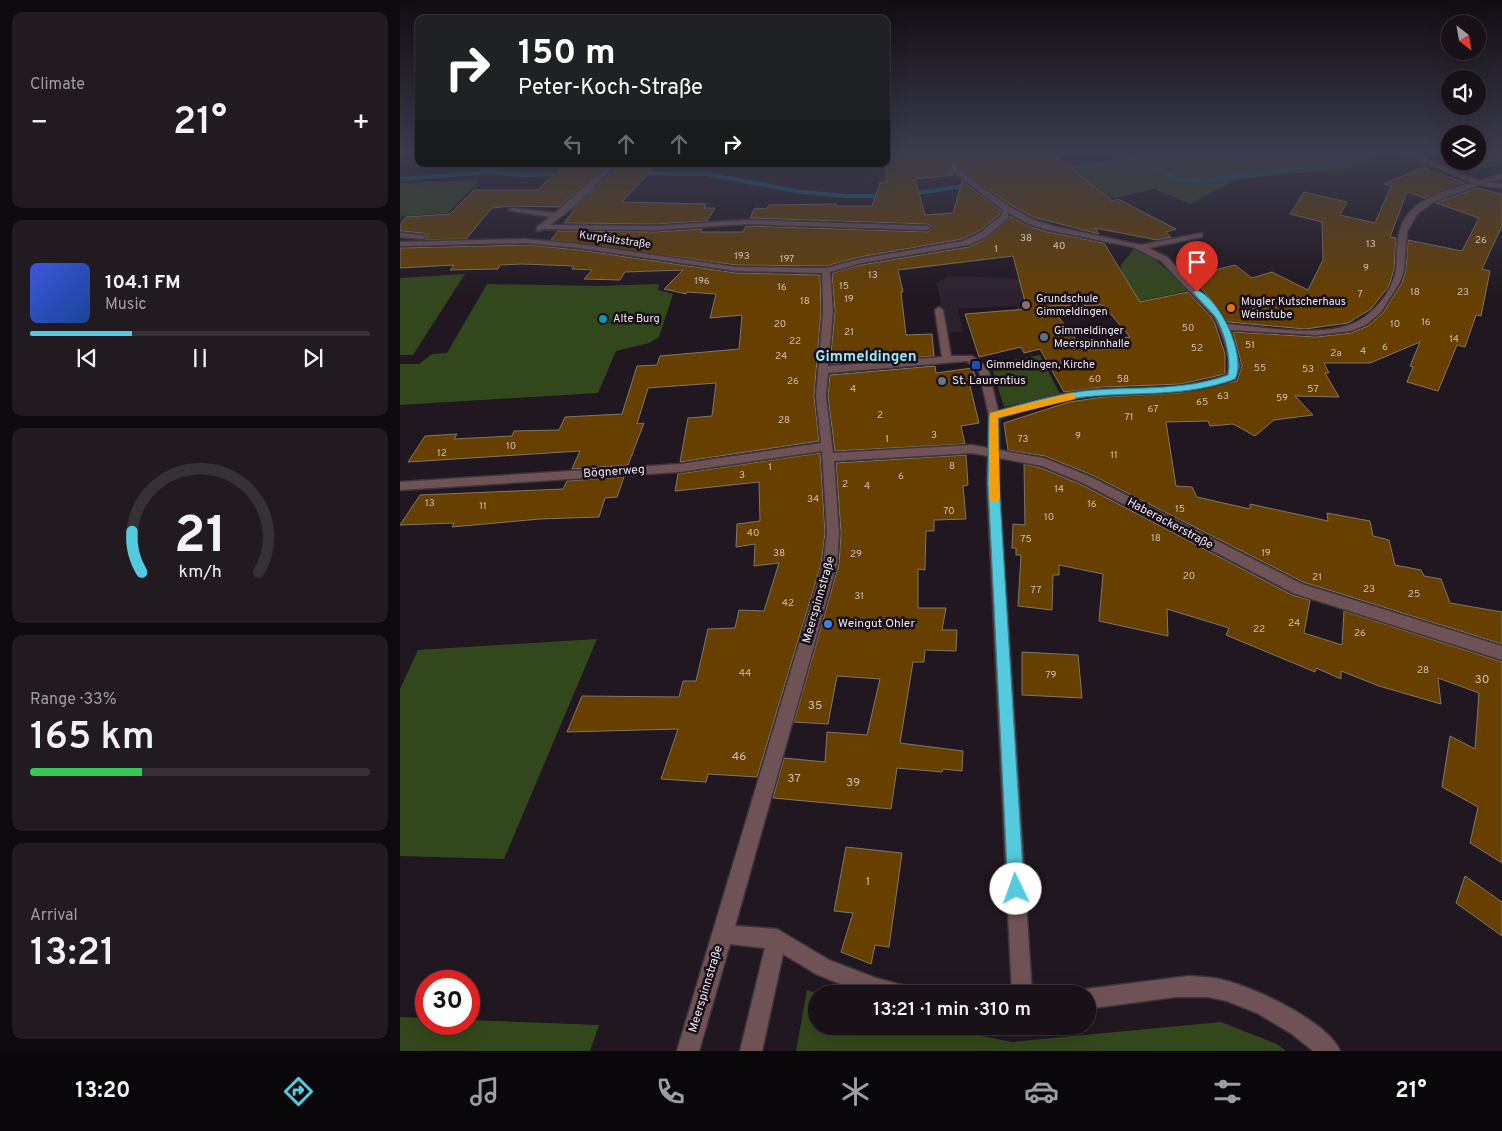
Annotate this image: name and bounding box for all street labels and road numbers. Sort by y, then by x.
street label: Kurpfalzstraße [578,228,652,252]
street label: Bögnerweg [583,462,645,482]
street label: Haberackerstraße [1124,495,1216,553]
street label: Meerspinnstraße [799,555,839,645]
street label: Meerspinnstraße [685,944,727,1034]

